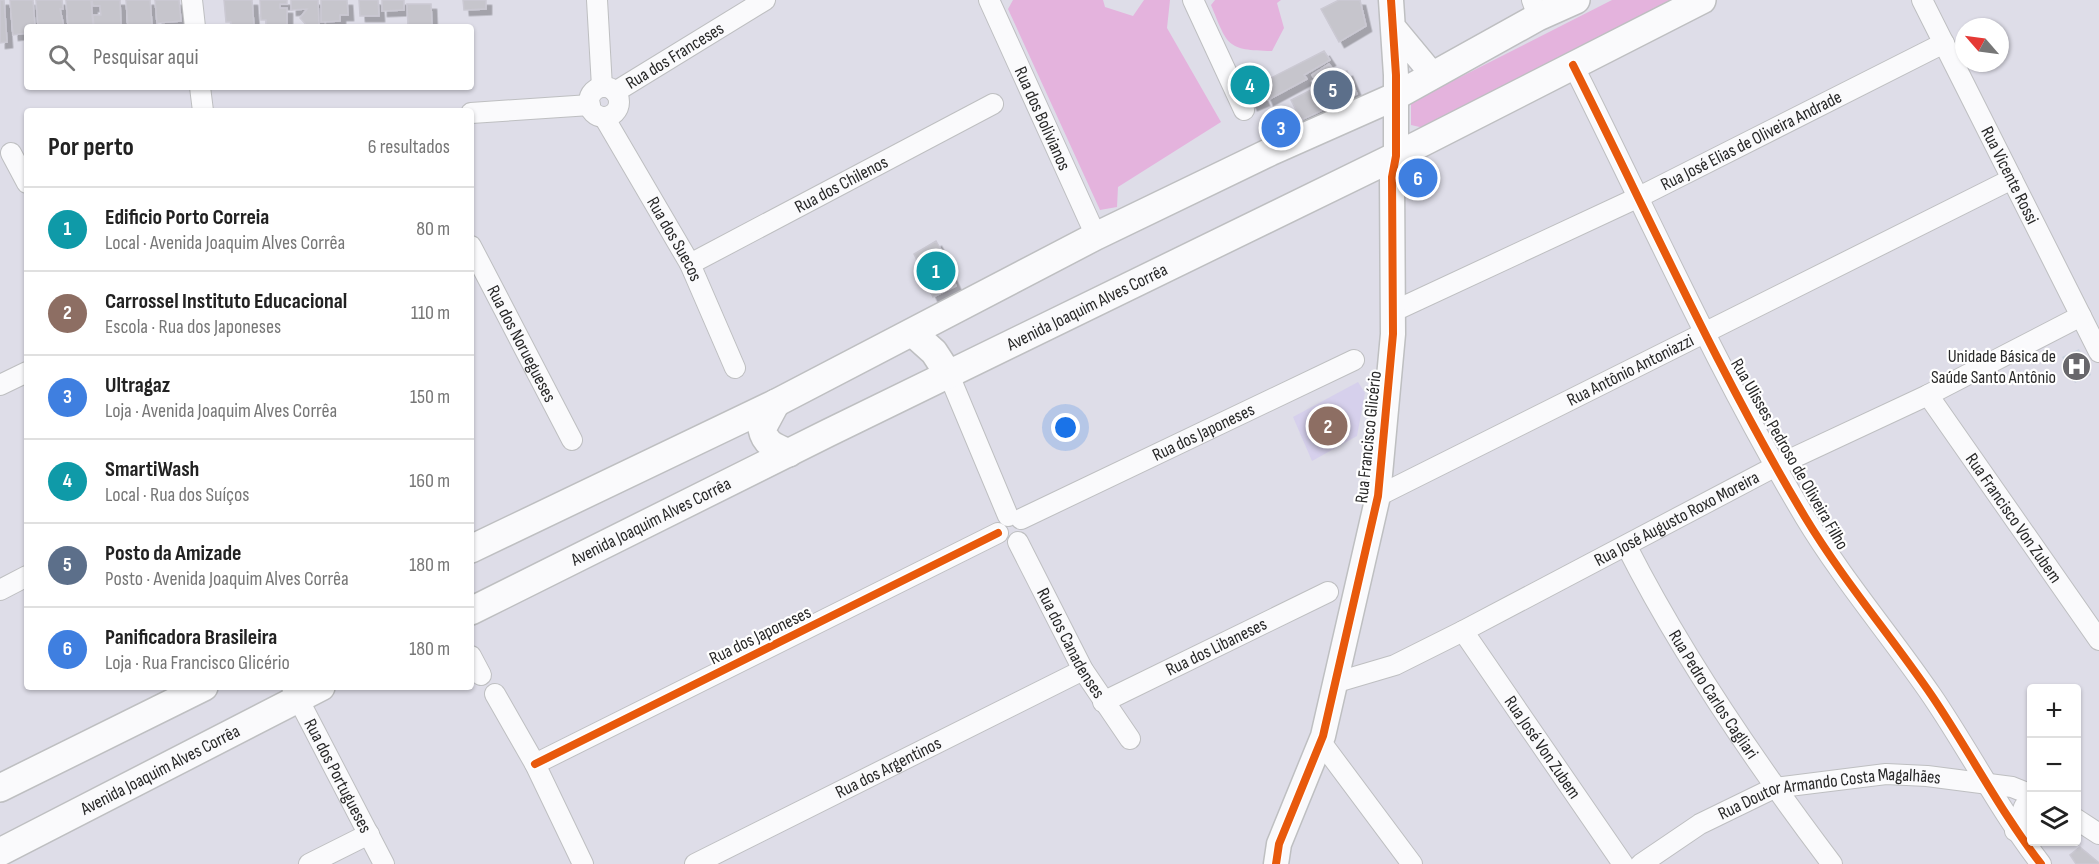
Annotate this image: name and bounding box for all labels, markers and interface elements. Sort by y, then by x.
street label: Rua dos Franceses [622,18,728,94]
north arrow [1955,18,2009,72]
search box [24,24,474,90]
icon: search [45,41,78,74]
text: Pesquisar aqui [93,44,198,71]
pin: 4 [1230,62,1270,107]
street label: Rua dos Bolivianos [1010,63,1075,174]
pin: 5 [1314,68,1352,112]
street label: Rua José Elias de Oliveira Andrade [1657,86,1845,195]
pin: 3 [1262,106,1300,150]
street label: Rua Vicente Rossi [1976,123,2043,228]
text: Por perto [48,132,134,163]
text: 6 resultados [368,135,450,159]
street label: Rua dos Chilenos [791,151,891,218]
pin: 6 [1398,156,1438,201]
street label: Rua dos Suecos [642,193,706,284]
text: Edificio Porto Correia [105,204,269,231]
text: 1 [64,217,71,241]
text: 80 m [416,217,450,241]
text: Local · Avenida Joaquim Alves Corrêa [105,231,345,255]
pin: 1 [916,248,956,294]
street label: Avenida Joaquim Alves Corrêa [1003,259,1171,356]
street label: Rua dos Noruegueses [482,282,560,406]
text: Carrossel Instituto Educacional [105,288,347,315]
text: 2 [63,301,72,325]
text: 110 m [411,301,450,325]
text: Escola · Rua dos Japoneses [105,315,281,339]
street label: Rua Antônio Antoniazzi [1564,330,1697,411]
place label: Unidade Básica de Saúde Santo Antônio [1931,346,2056,388]
hospital icon: Unidade Básica de Saúde Santo Antônio [2061,350,2093,382]
street label: Rua Ulisses Pedroso de Oliveira Filho [1726,355,1853,553]
street label: Rua Francisco Glicério [1351,370,1386,504]
text: Ultragaz [105,372,170,399]
text: 3 [63,385,72,409]
text: 150 m [410,385,450,409]
text: Loja · Avenida Joaquim Alves Corrêa [105,399,337,423]
street label: Rua dos Japoneses [1149,399,1258,466]
pin: 2 [1308,404,1348,448]
your location [1051,413,1080,442]
street label: Rua Francisco Von Zubem [1961,449,2066,587]
text: SmartiWash [105,456,199,483]
street label: Rua José Augusto Roxo Moreira [1591,467,1763,571]
text: 4 [63,469,72,493]
text: 160 m [409,469,450,493]
street label: Avenida Joaquim Alves Corrêa [567,473,735,571]
text: Local · Rua dos Suíços [105,483,250,507]
text: Posto da Amizade [105,540,241,567]
text: 5 [63,553,72,577]
text: 180 m [409,553,450,577]
text: Posto · Avenida Joaquim Alves Corrêa [105,567,349,591]
street label: Rua dos Canadenses [1032,584,1109,702]
street label: Rua dos Japoneses [706,602,815,669]
street label: Rua dos Libaneses [1163,614,1270,681]
text: Panificadora Brasileira [105,624,277,651]
street label: Rua Pedro Carlos Cagliari [1664,626,1762,763]
text: 6 [63,637,72,661]
text: 180 m [409,637,450,661]
text: Loja · Rua Francisco Glicério [105,651,290,675]
map controls [2027,684,2081,846]
button: + [2027,684,2081,738]
street label: Rua José Von Zubem [1500,692,1585,803]
street label: Rua dos Portugueses [299,715,376,837]
street label: Avenida Joaquim Alves Corrêa [76,721,243,820]
street label: Rua dos Argentinos [832,733,945,803]
button: − [2027,738,2081,792]
street label: Rua Doutor Armando Costa Magalhães [1715,764,1942,825]
button: layers [2027,792,2081,846]

